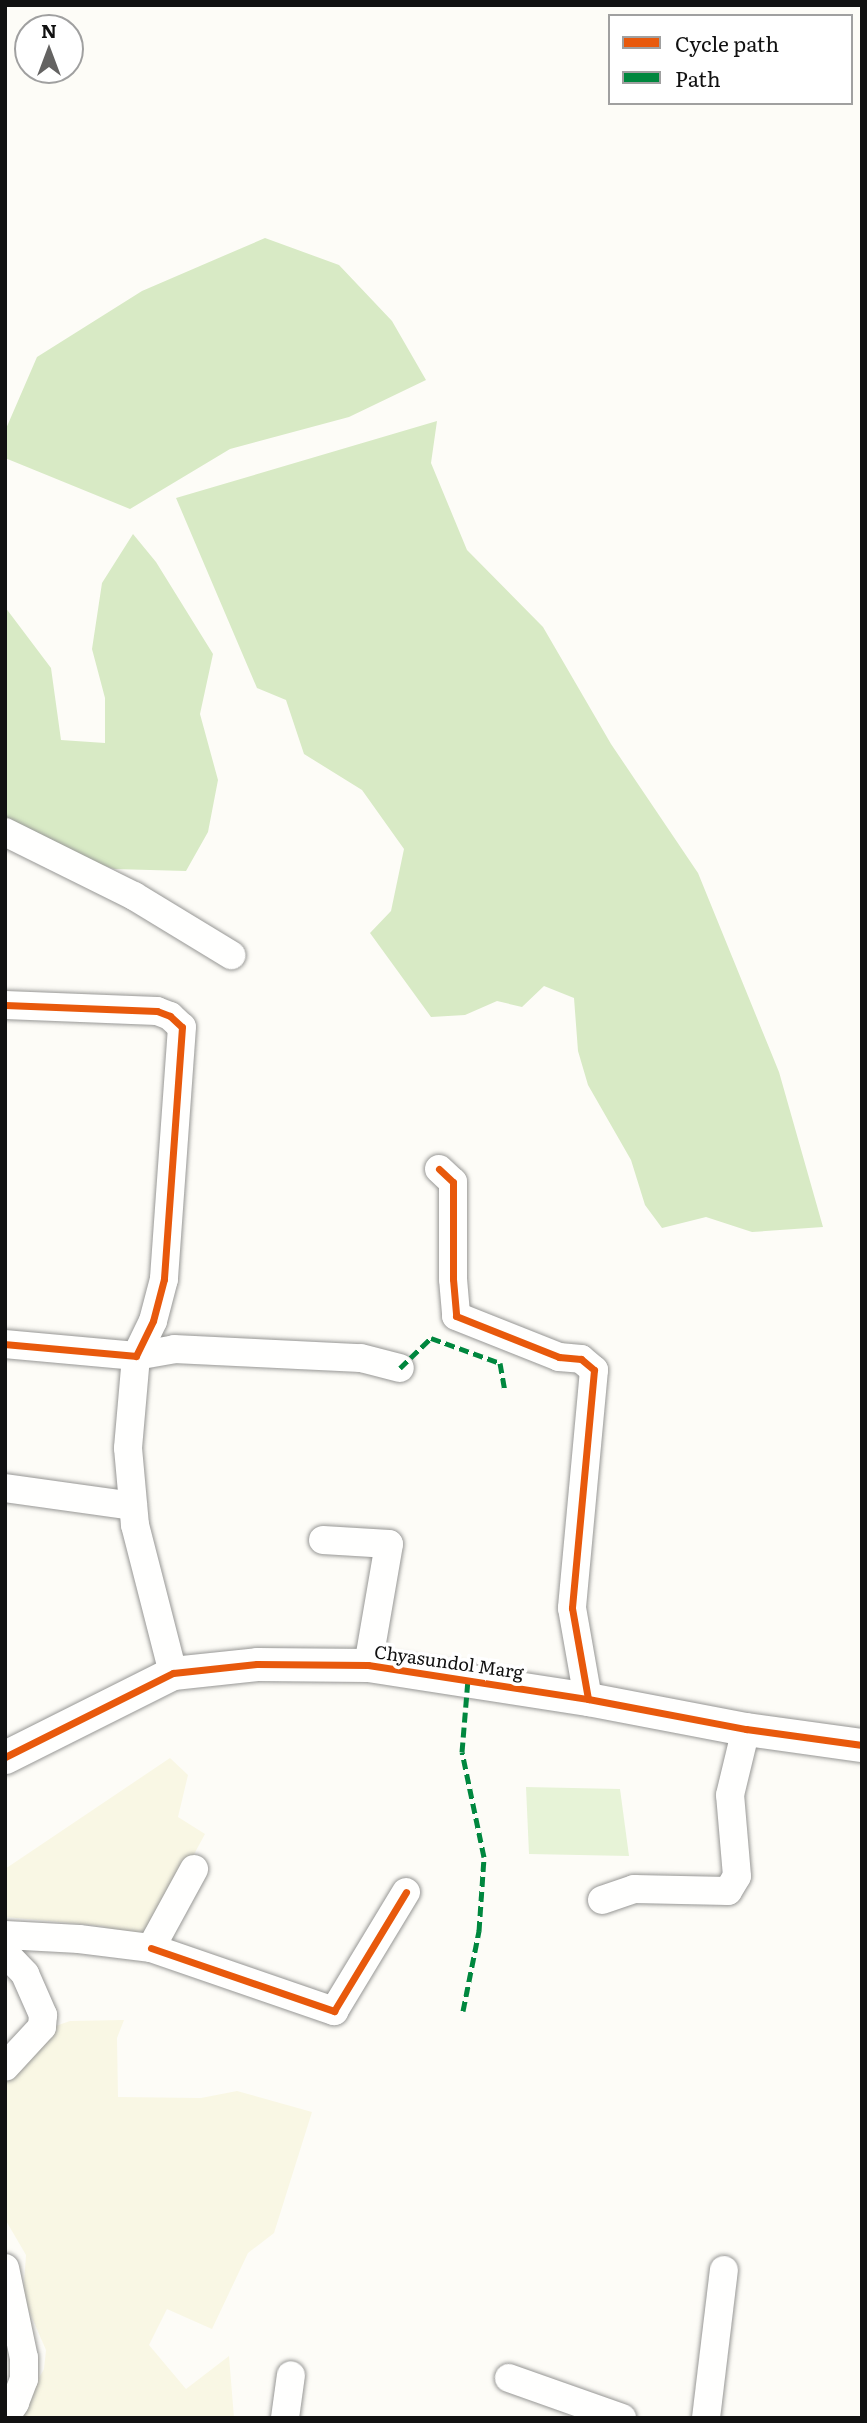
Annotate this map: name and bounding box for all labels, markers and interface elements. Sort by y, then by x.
north arrow [14,14,84,84]
legend [608,14,853,105]
text: N [41,16,57,44]
text: Cycle path [675,27,779,58]
text: Path [675,62,721,93]
street label: Chyasundol Marg [373,1641,525,1683]

